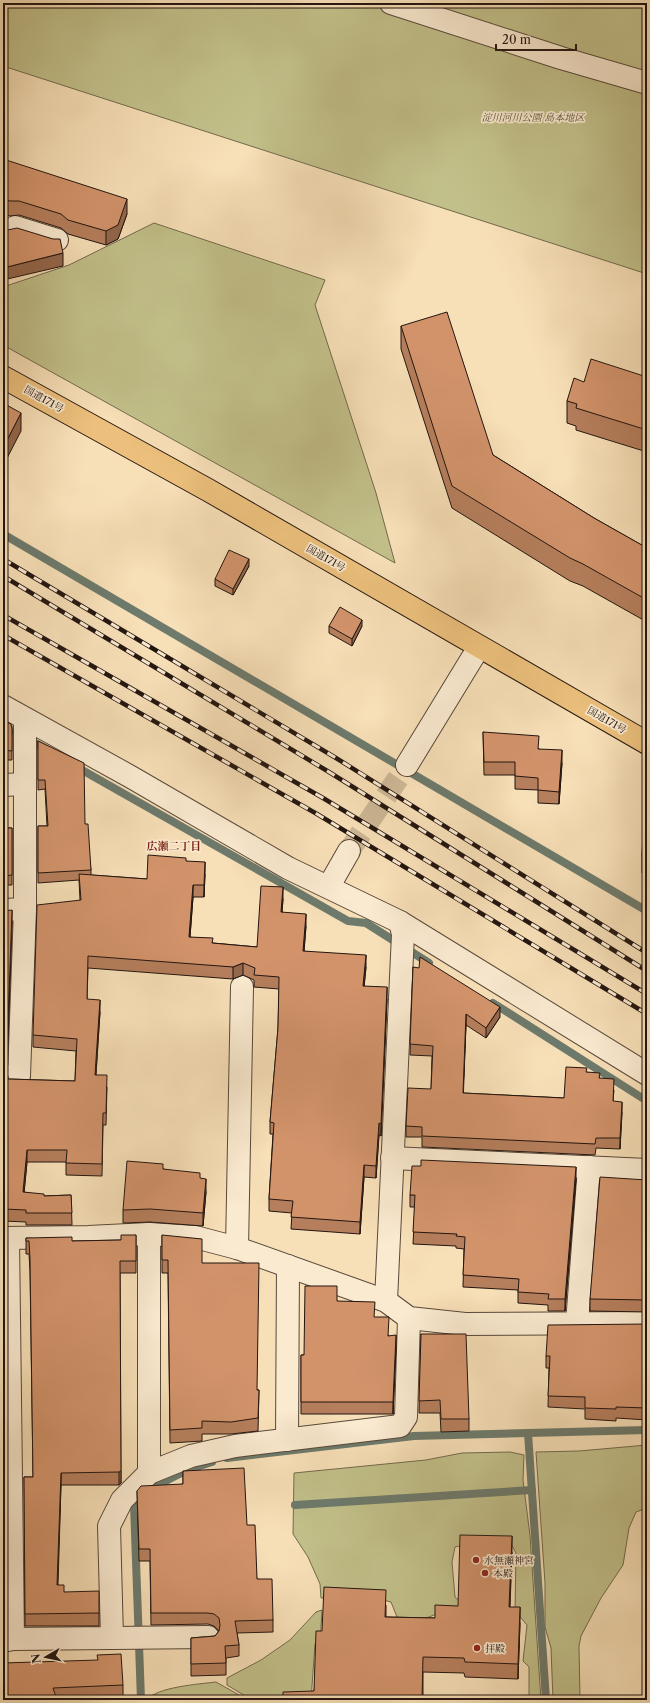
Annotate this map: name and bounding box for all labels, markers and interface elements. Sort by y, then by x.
scale bar [496,26,576,52]
text: 20 m [502,32,531,47]
park label: 淀川河川公園 島本地区 [482,111,585,124]
street label: 国道171号 [22,383,66,415]
street label: 国道171号 [304,542,348,574]
street label: 国道171号 [585,704,629,736]
district label: 広瀬二丁目 [147,839,202,853]
place label: 水無瀬神宮 [484,1554,534,1567]
marker: 水無瀬神宮 [471,1555,481,1565]
place label: 本殿 [493,1567,513,1580]
marker: 本殿 [480,1568,490,1578]
north arrow [26,1637,66,1677]
place label: 拝殿 [485,1642,505,1655]
marker: 拝殿 [472,1643,482,1653]
text: N [28,1652,44,1664]

